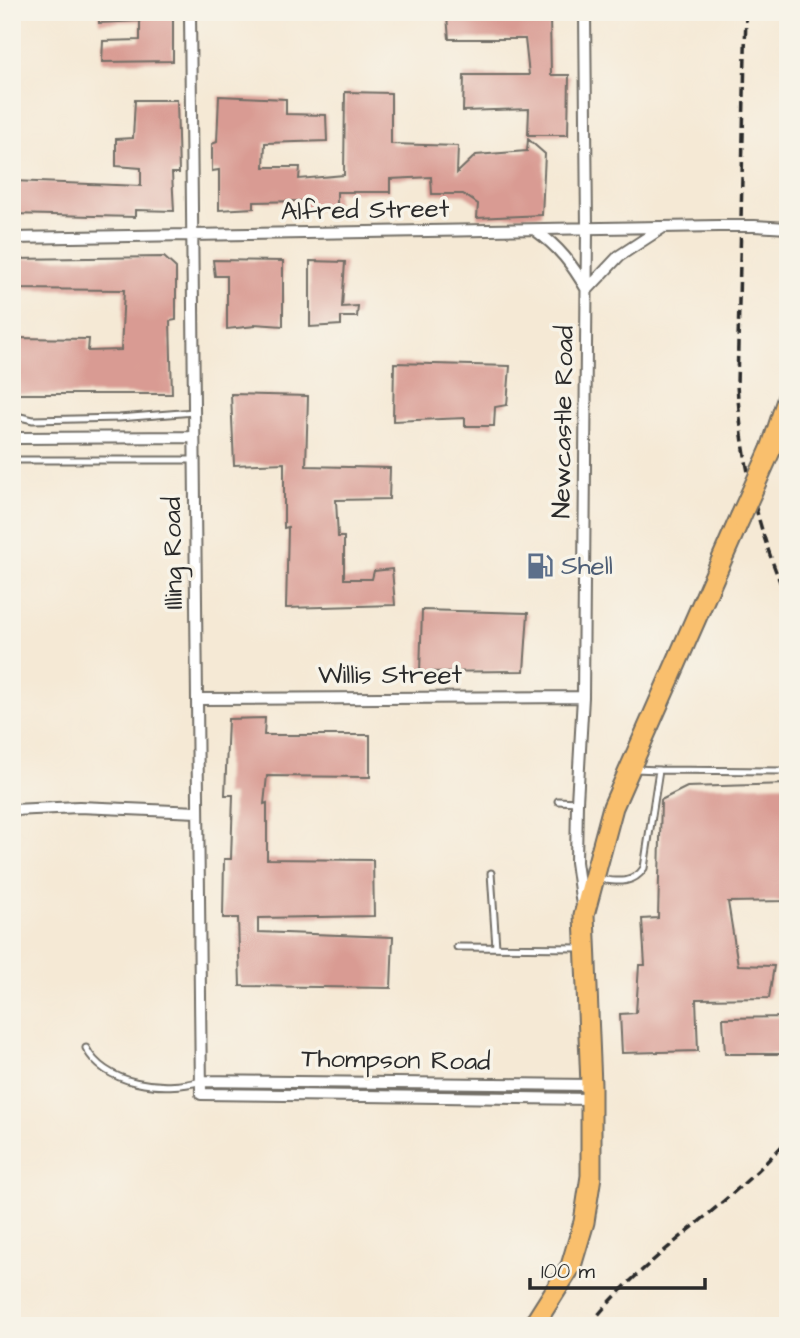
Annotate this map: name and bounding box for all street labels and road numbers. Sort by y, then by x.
street label: Alfred Street [280,191,450,229]
street label: Newcastle Road [543,325,583,519]
street label: Illing Road [154,496,194,610]
street label: Willis Street [318,657,463,693]
street label: Thompson Road [301,1040,491,1080]

